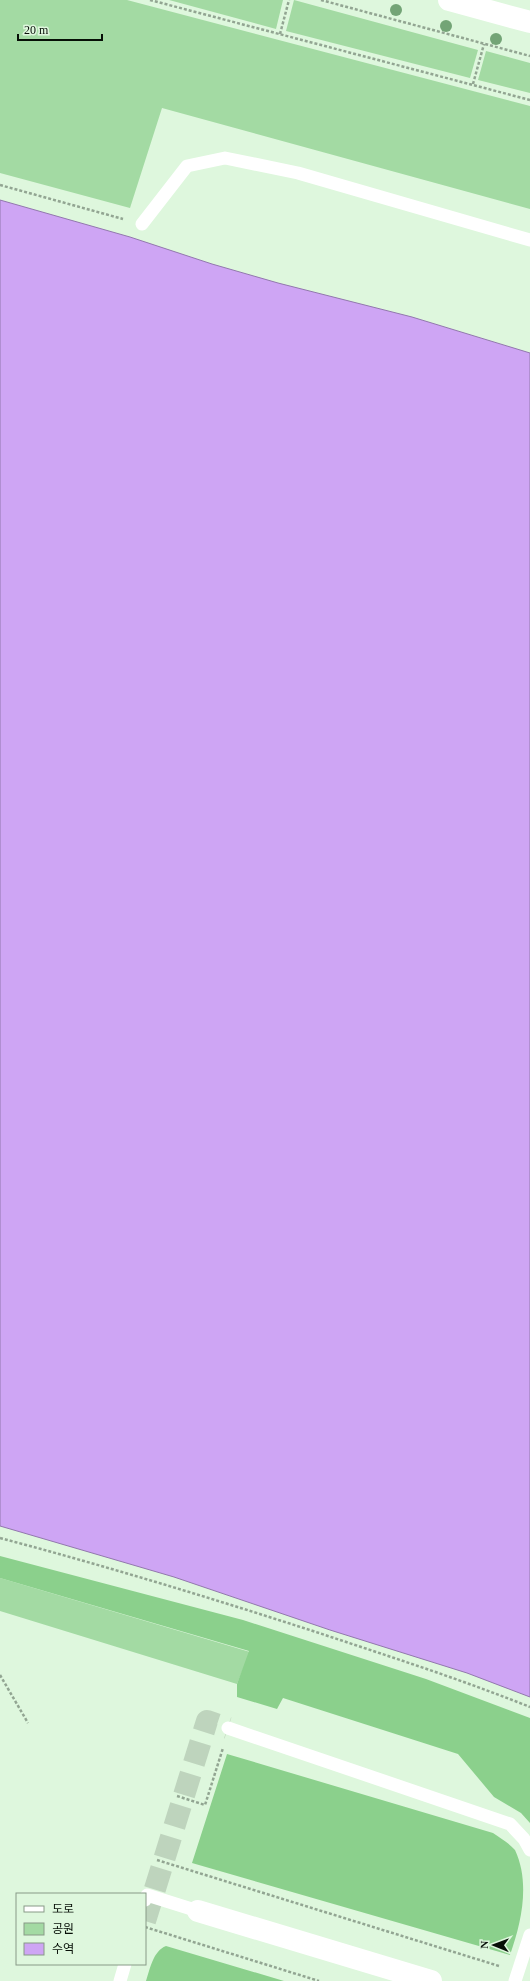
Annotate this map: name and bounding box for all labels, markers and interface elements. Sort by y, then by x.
scale bar [18,16,102,42]
text: 20 m [24,23,49,37]
legend [16,1893,146,1965]
text: 도로 [52,1902,74,1916]
text: 공원 [52,1922,74,1936]
north arrow [474,1925,514,1965]
text: N [478,1941,490,1949]
text: 수역 [52,1942,74,1956]

